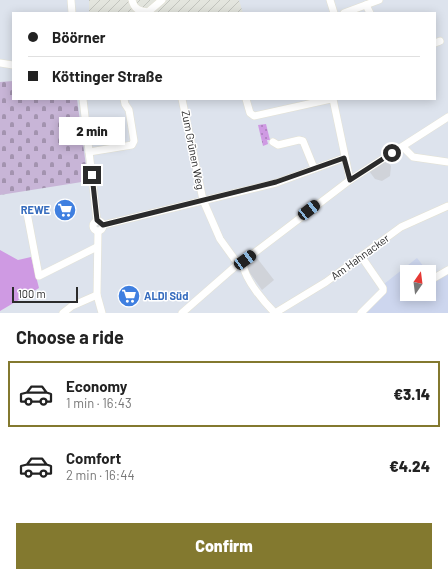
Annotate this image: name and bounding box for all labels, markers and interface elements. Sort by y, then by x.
text: Böörner [52,28,106,46]
text: Köttinger Straße [52,67,163,85]
street label: Zum Grünen Weg [179,109,208,191]
callout: 2 min [59,117,125,145]
text: 2 min [76,123,108,139]
route start [383,144,401,162]
route end [83,166,101,184]
supermarket icon: REWE [52,197,78,223]
car [296,198,322,222]
place label: REWE [21,203,51,216]
street label: Am Hahnacker [328,231,392,282]
car [232,248,258,272]
north arrow [400,265,436,301]
map controls [400,265,436,301]
supermarket icon: ALDI Süd [116,283,142,309]
scale bar [12,285,78,304]
text: 100 m [18,287,46,300]
place label: ALDI Süd [144,289,188,302]
text: Choose a ride [16,326,124,348]
icon: car [18,376,54,412]
text: Economy [66,377,127,395]
text: €3.14 [394,385,430,403]
text: 1 min · 16:43 [66,395,132,411]
icon: car [18,448,54,484]
text: Comfort [66,449,121,467]
text: €4.24 [389,457,430,475]
text: 2 min · 16:44 [66,467,135,483]
button: Confirm [16,523,432,569]

